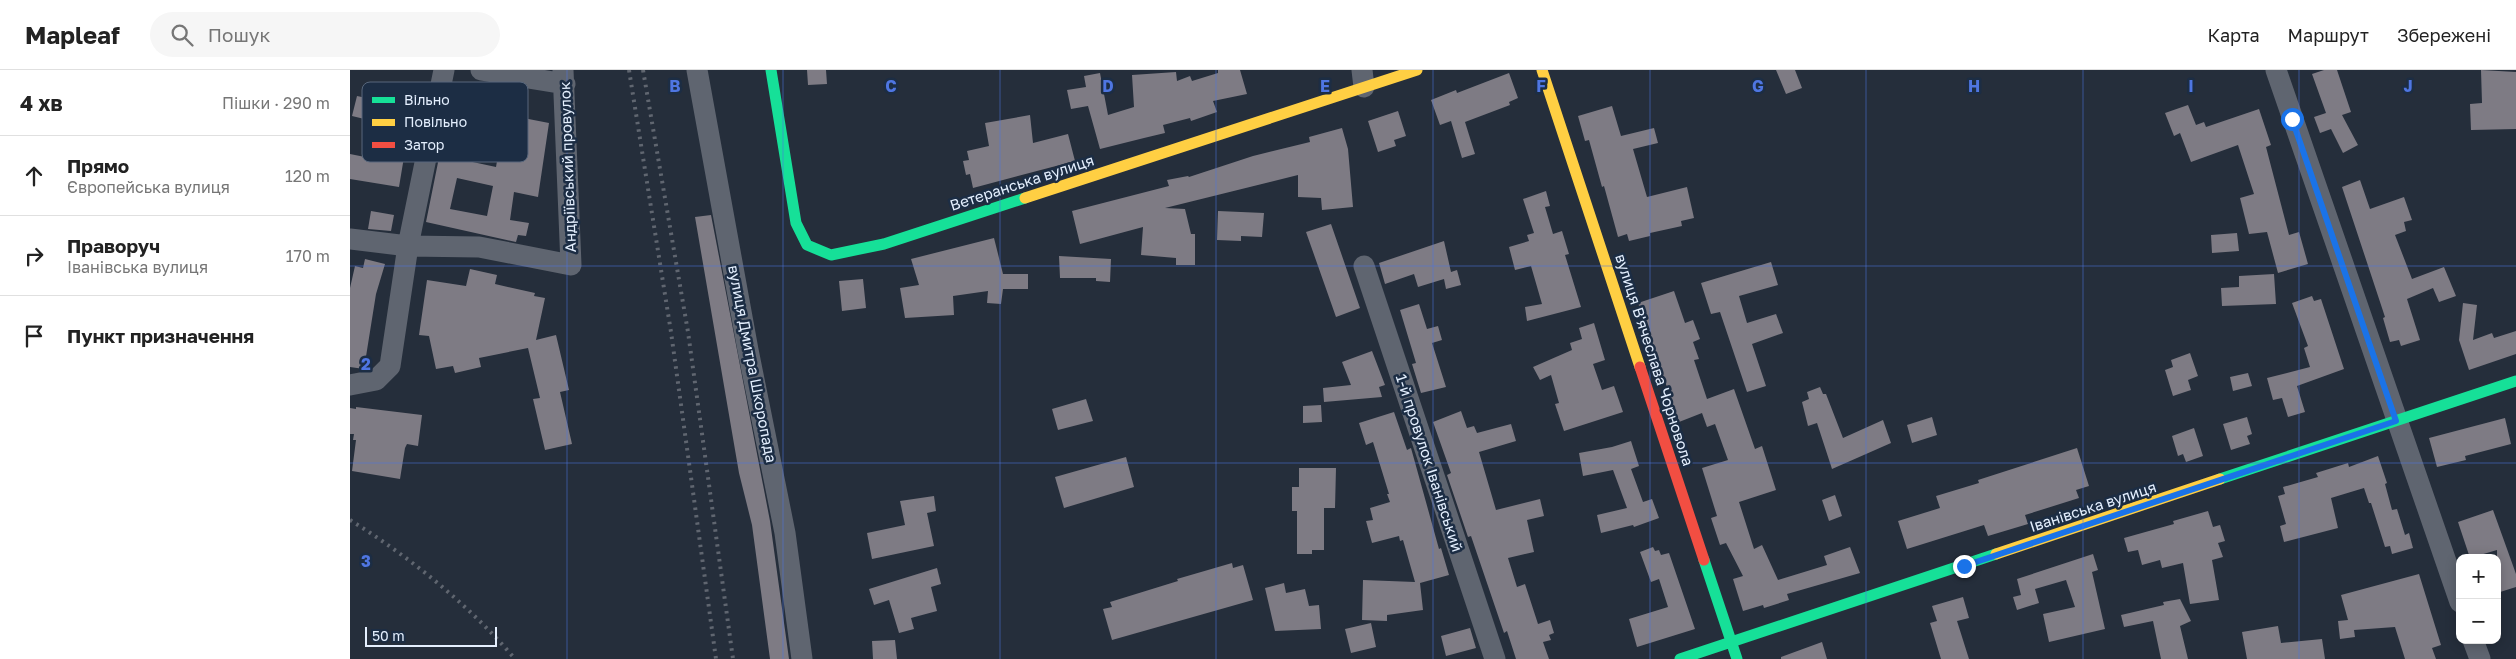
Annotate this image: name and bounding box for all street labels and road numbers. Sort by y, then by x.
street label: Андріївський провулок [555,81,579,253]
street label: Ветеранська вулиця [947,150,1096,214]
street label: вулиця В'ячеслава Чорновола [1612,251,1698,468]
street label: вулиця Дмитра Шкоропада [725,263,781,464]
street label: 1-й провулок Іванівський [1393,372,1467,554]
street label: Іванівська вулиця [2027,477,2158,535]

